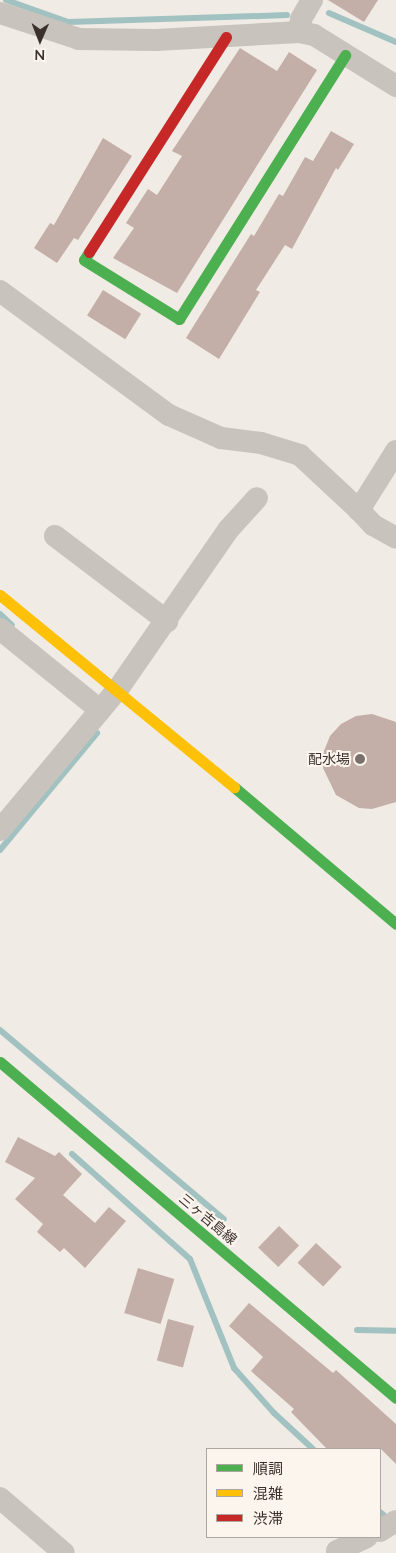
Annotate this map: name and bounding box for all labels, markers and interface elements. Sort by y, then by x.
north arrow [15,15,65,65]
text: N [34,47,45,64]
place label: 配水場 [308,751,350,767]
marker: 配水場 [354,753,366,765]
street label: 三ヶ吉島線 [176,1190,240,1248]
legend [206,1448,381,1538]
text: 順調 [253,1459,283,1477]
text: 混雑 [253,1484,283,1502]
text: 渋滞 [253,1509,283,1527]

